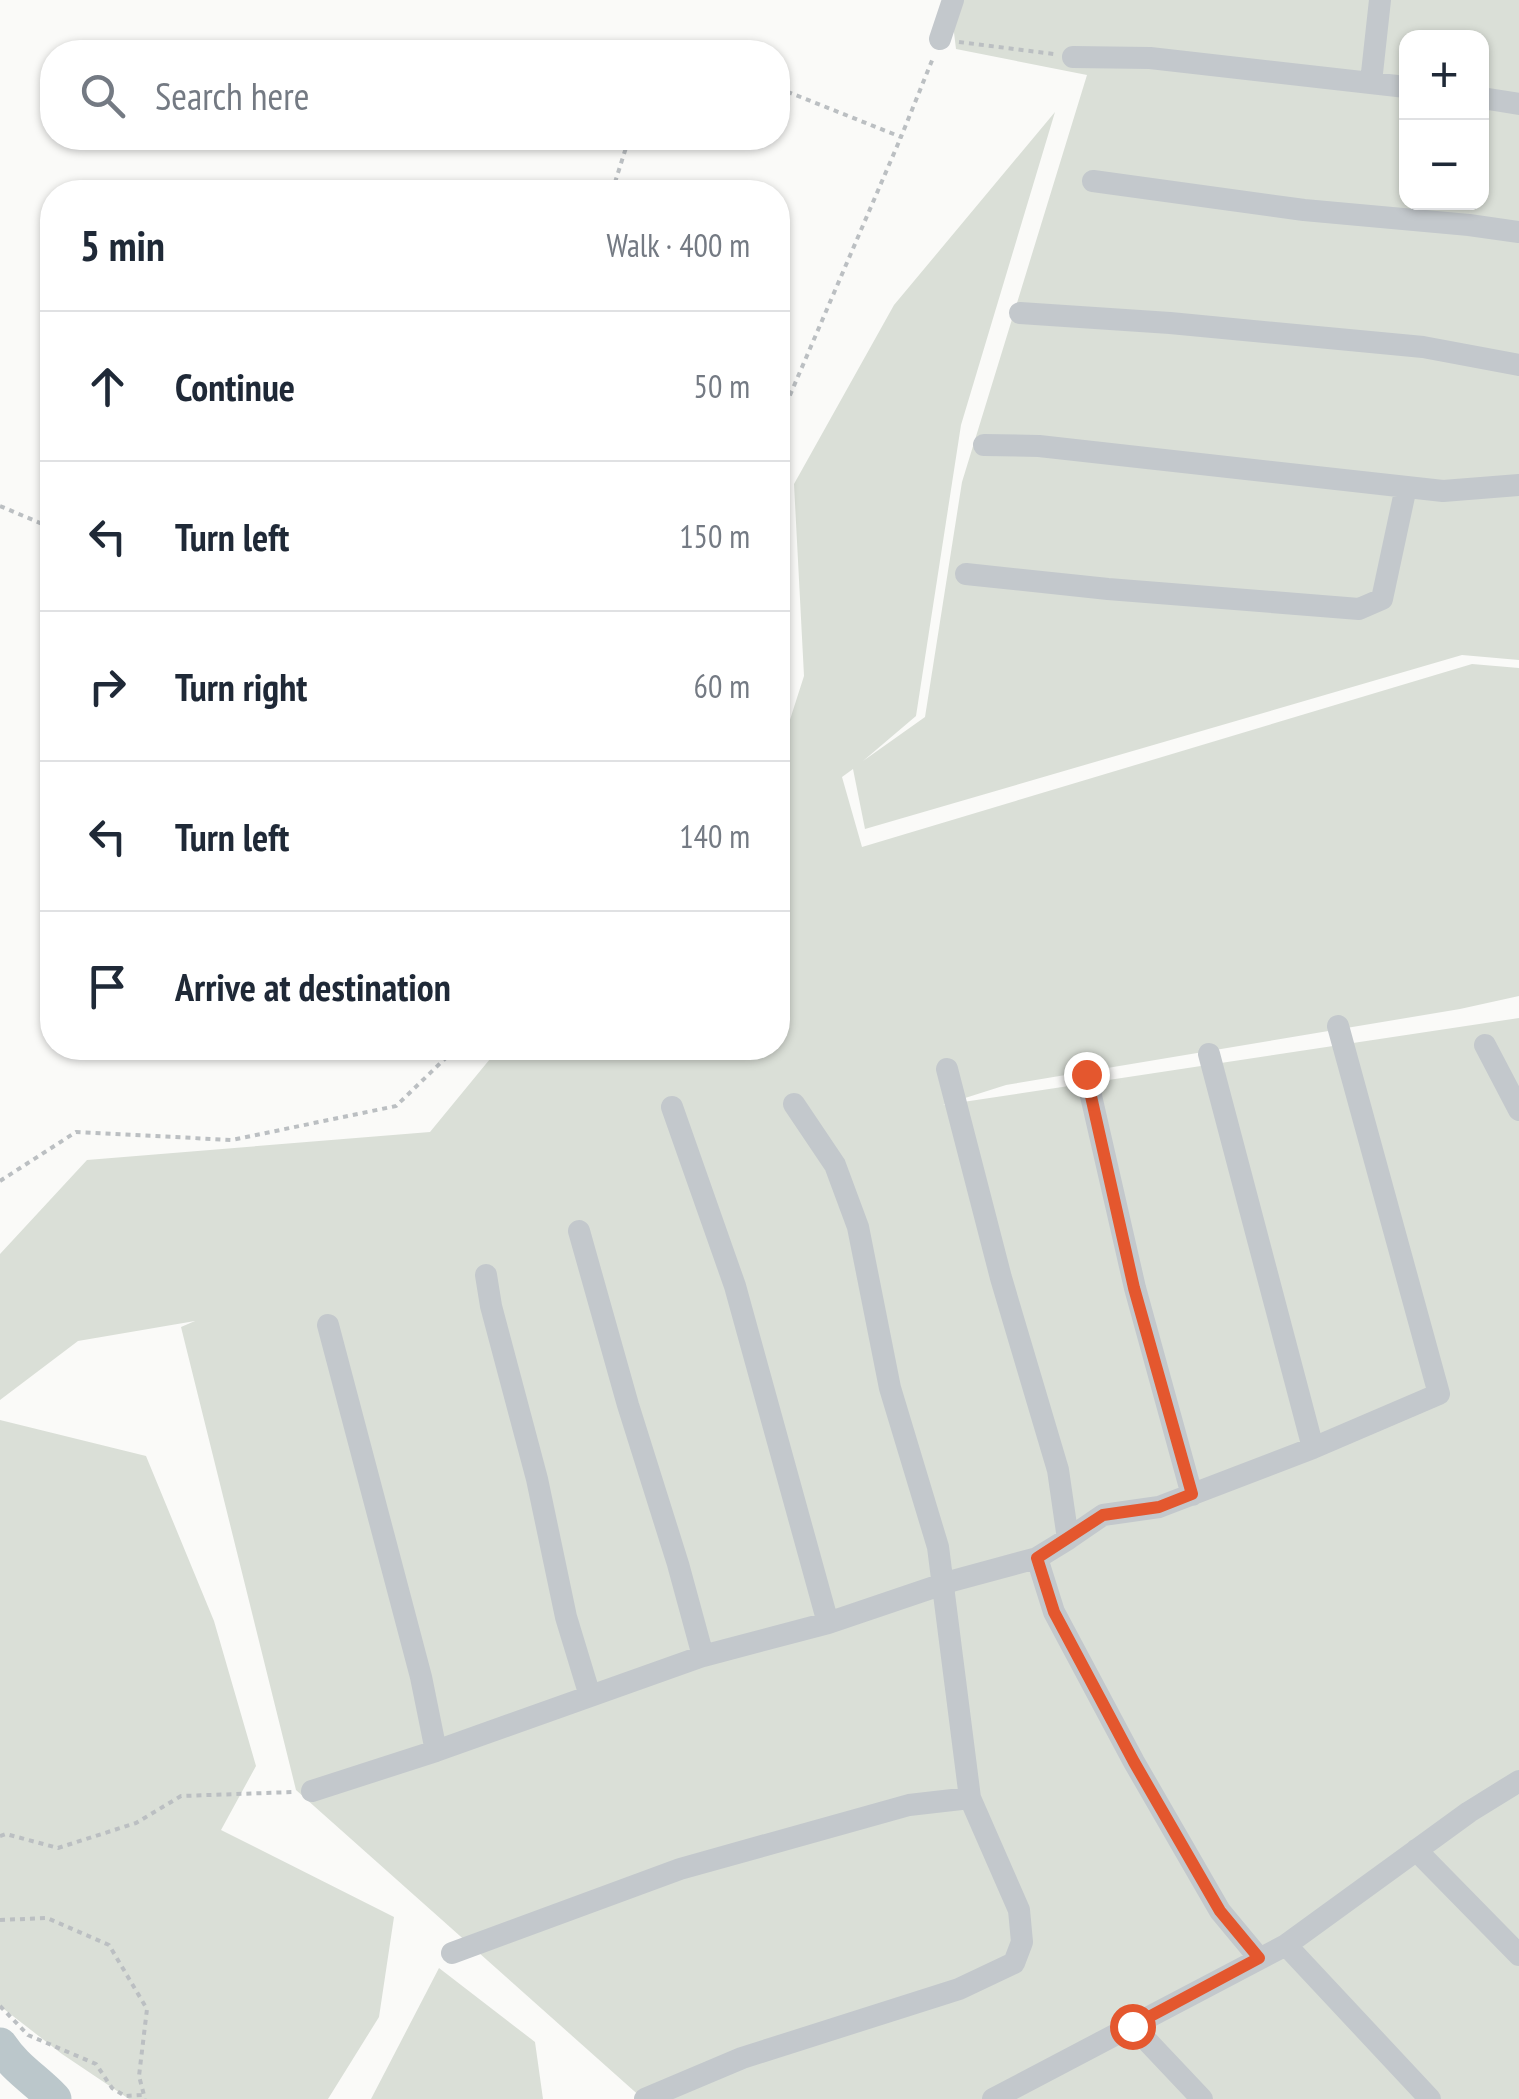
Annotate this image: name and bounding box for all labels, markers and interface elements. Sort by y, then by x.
map controls [1399,30,1489,210]
button: + [1399,30,1489,120]
search box [40,40,790,150]
icon: search [75,68,130,123]
text: Search here [155,71,309,120]
button: − [1399,120,1489,210]
text: 5 min [80,218,165,273]
text: Walk · 400 m [606,224,750,266]
icon: ahead [80,359,135,414]
text: Continue [175,362,295,411]
text: 50 m [694,365,750,407]
icon: left [80,509,135,564]
text: Turn left [175,512,289,561]
text: 150 m [679,515,750,557]
icon: right [80,659,135,714]
text: Turn right [175,662,307,711]
text: 60 m [694,665,750,707]
icon: left [80,809,135,864]
text: Turn left [175,812,289,861]
text: 140 m [679,815,750,857]
icon: arrive [80,959,135,1014]
text: Arrive at destination [175,962,451,1011]
route end [1064,1052,1110,1098]
route start [1110,2004,1156,2050]

